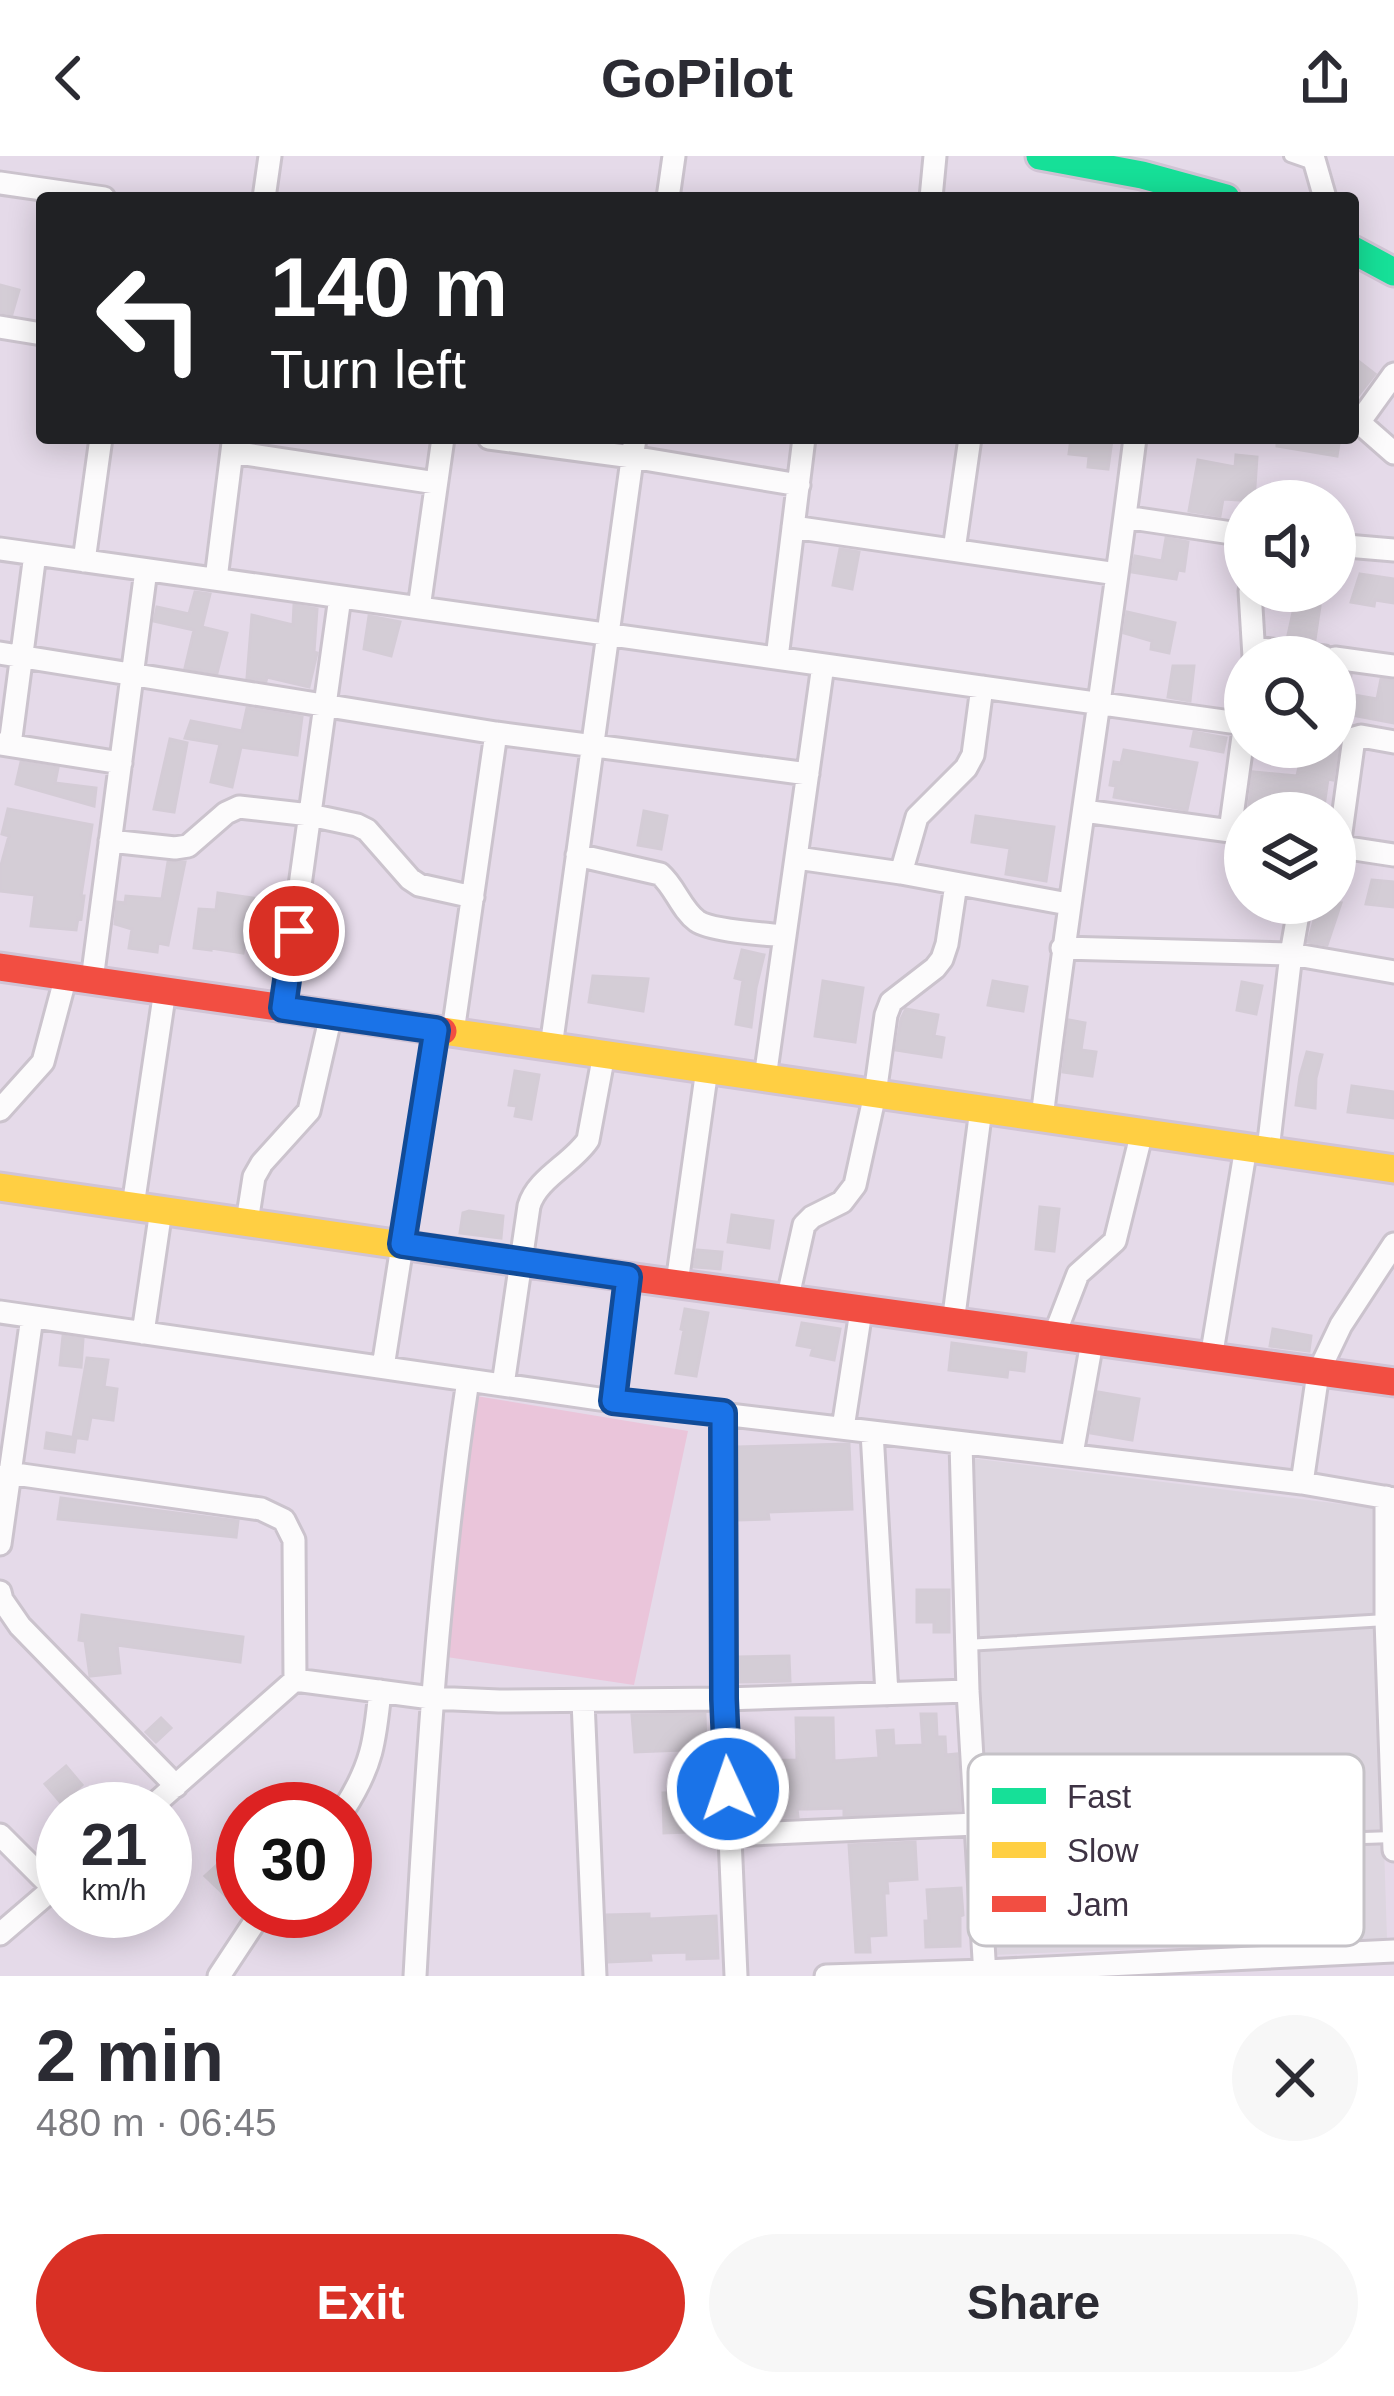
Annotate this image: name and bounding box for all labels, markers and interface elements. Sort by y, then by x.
icon: back [36,45,102,111]
icon: share [1292,45,1358,111]
text: GoPilot [601,48,793,108]
icon: left [72,240,228,396]
text: 140 m [270,240,508,334]
text: Turn left [270,339,466,399]
map controls [1224,480,1356,924]
button: sound [1224,480,1356,612]
button: search [1224,636,1356,768]
button: layers [1224,792,1356,924]
pin [243,880,345,982]
icon: arrive [261,898,327,964]
position arrow [665,1726,791,1852]
legend [968,1754,1364,1946]
text: Fast [1067,1778,1131,1815]
speed limit sign: 30 [216,1782,372,1938]
text: 21 [81,1811,147,1878]
text: Slow [1067,1832,1139,1869]
text: km/h [81,1873,147,1906]
text: Jam [1067,1886,1129,1923]
button: close [1232,2015,1358,2141]
text: 2 min [36,2016,224,2096]
text: 480 m · 06:45 [36,2101,277,2144]
button: Exit [36,2234,685,2372]
button: Share [709,2234,1358,2372]

